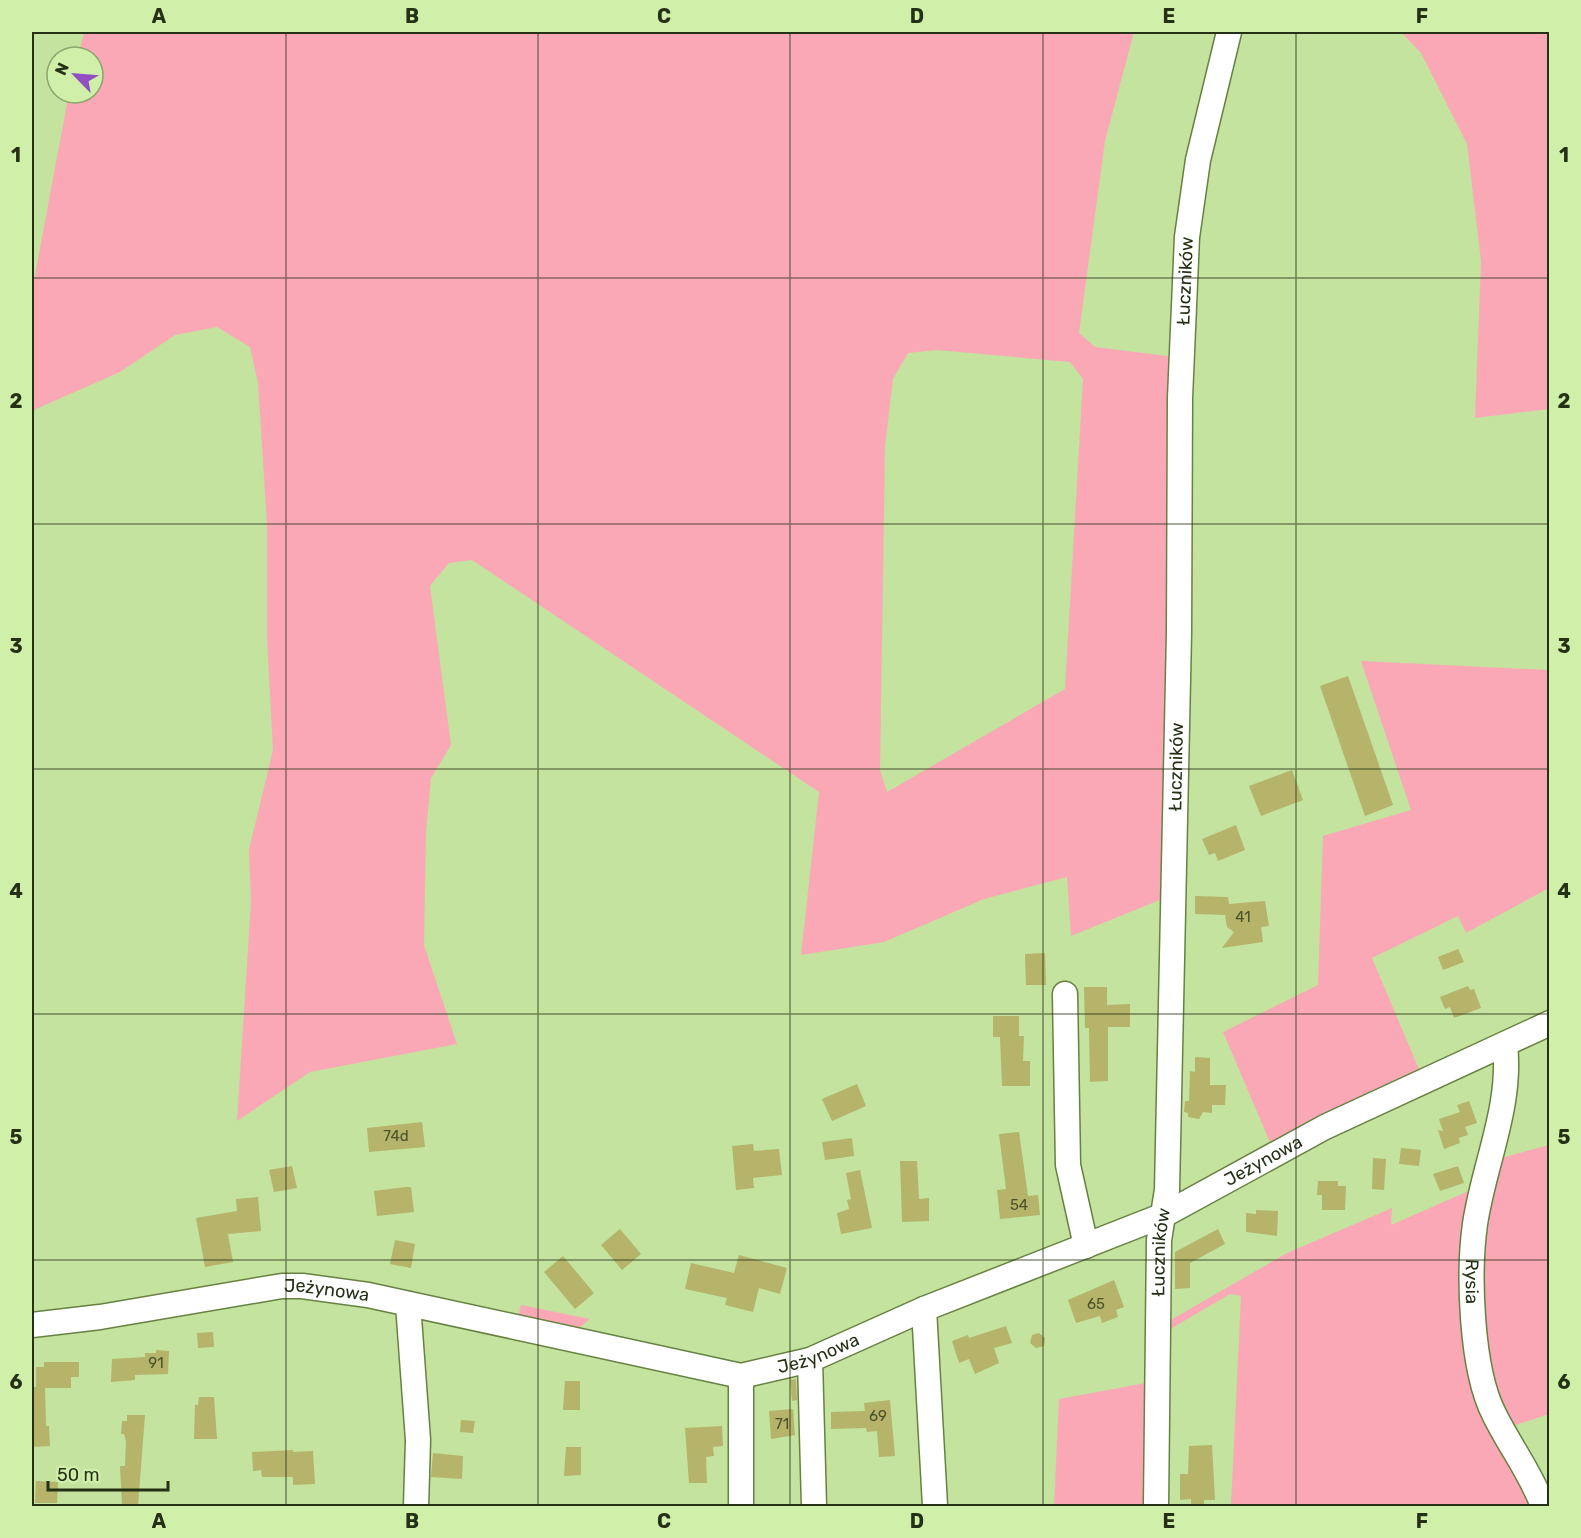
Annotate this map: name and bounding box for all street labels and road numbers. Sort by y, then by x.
street label: Łuczników [1172,236,1198,326]
street label: Łuczników [1164,722,1188,811]
street label: Jeżynowa [1220,1131,1306,1191]
street label: Łuczników [1147,1206,1175,1296]
street label: Rysia [1461,1259,1483,1304]
street label: Jeżynowa [284,1275,371,1306]
street label: Jeżynowa [775,1328,863,1378]

